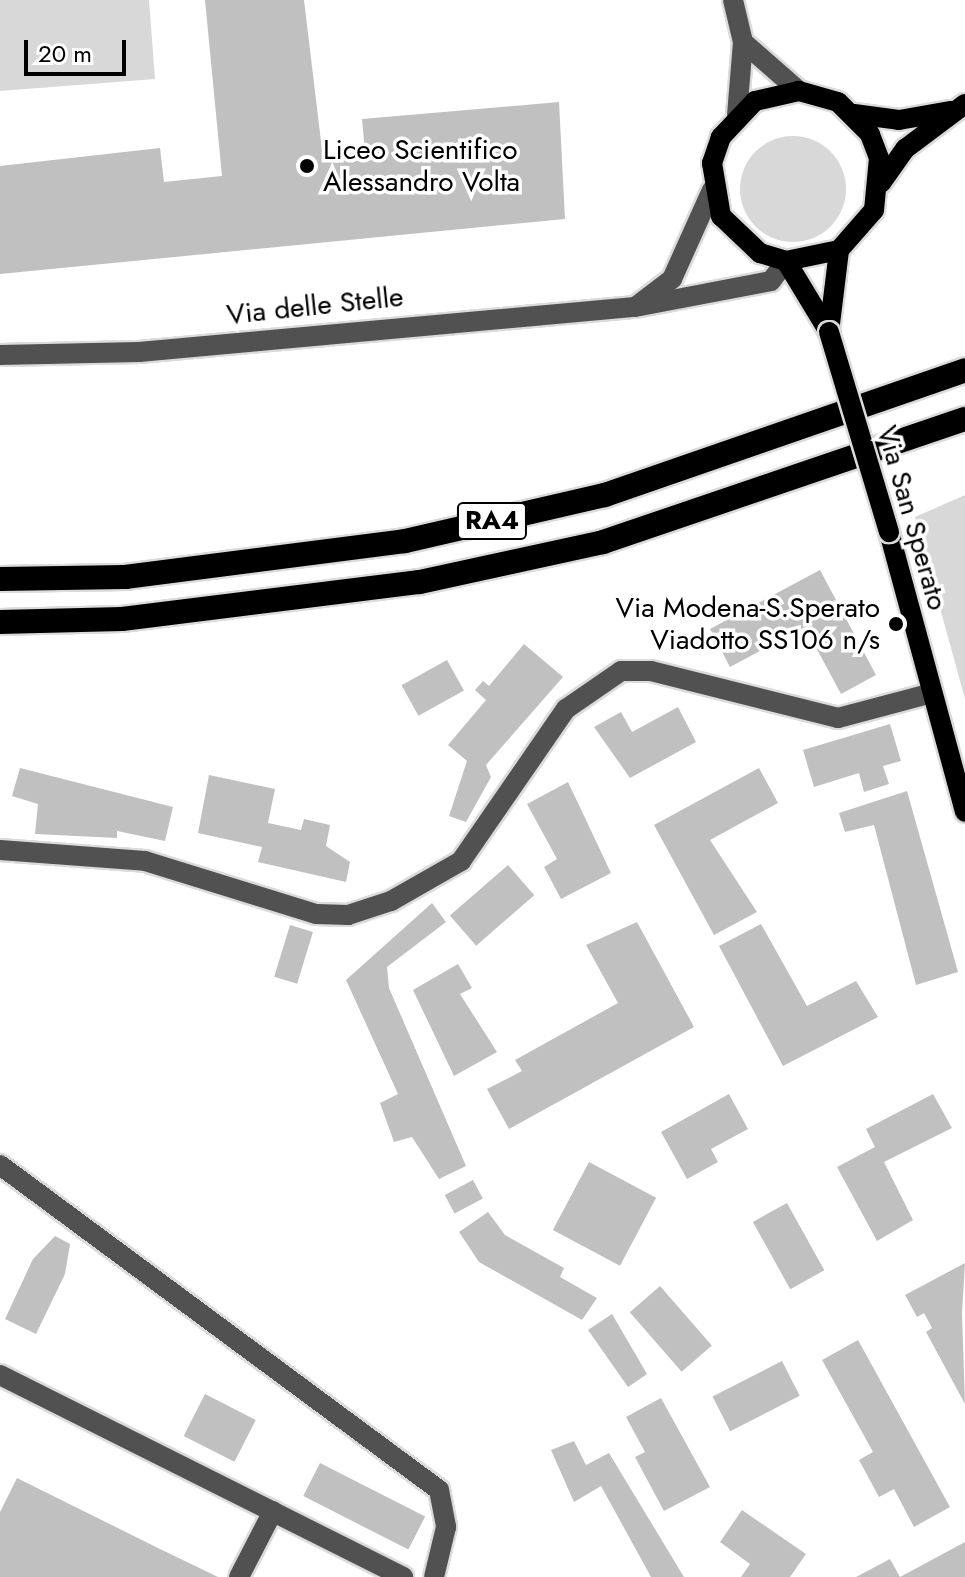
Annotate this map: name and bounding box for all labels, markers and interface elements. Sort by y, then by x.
scale bar [28,24,130,74]
text: 20 m [38,36,92,71]
place label: Liceo Scientifico Alessandro Volta [323,133,520,199]
marker: Liceo Scientifico Alessandro Volta [298,157,316,175]
street label: Via delle Stelle [225,280,405,332]
street label: Via San Sperato [870,422,954,614]
road number: RA4 [456,499,528,543]
place label: Via Modena-S.Sperato Viadotto SS106 n/s [615,591,880,657]
marker: Via Modena-S.Sperato Viadotto SS106 n/s [887,615,905,633]

